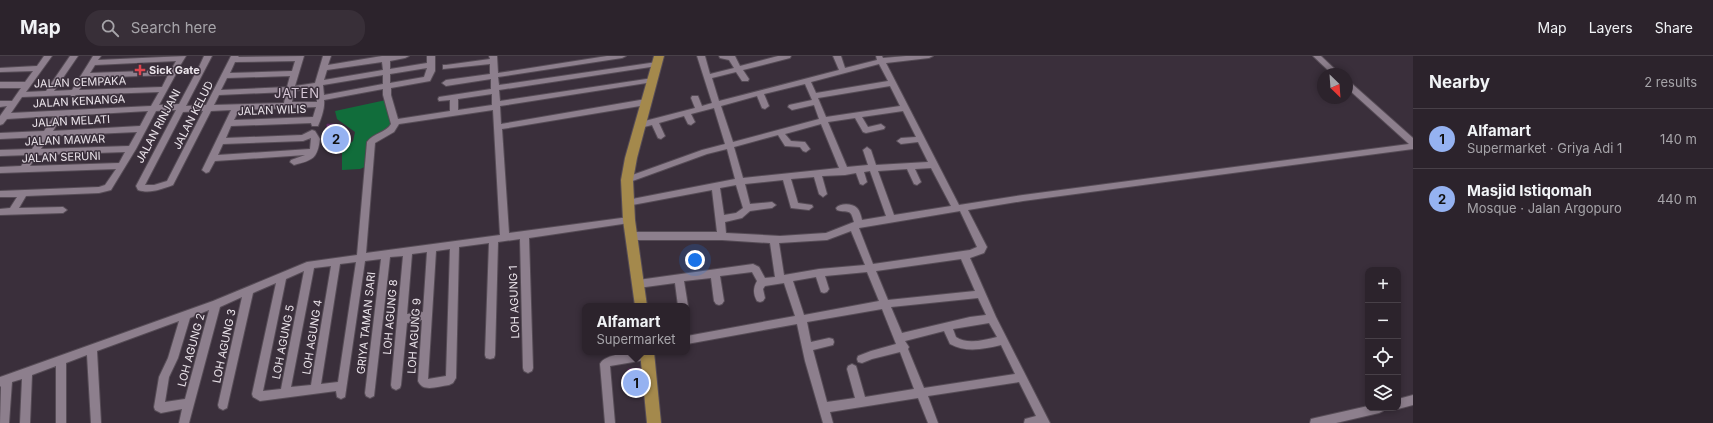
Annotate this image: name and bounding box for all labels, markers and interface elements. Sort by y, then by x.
search box [85,10,365,46]
text: Map [20,16,61,39]
icon: search [99,17,121,39]
text: Search here [131,18,216,37]
text: Map [1538,19,1567,36]
text: Layers [1589,19,1633,36]
text: Share [1655,19,1693,36]
place label: Sick Gate [149,63,200,77]
marker: Sick Gate [134,64,146,76]
north arrow [1317,68,1353,104]
text: Nearby [1429,72,1490,92]
street label: JALAN CEMPAKA [34,73,127,91]
text: 2 results [1644,74,1697,90]
street label: JALAN KELUD [170,78,216,152]
district label: JATEN [274,85,320,101]
street label: JALAN RINJANI [133,86,183,166]
street label: JALAN KENANGA [32,92,126,110]
street label: JALAN WILIS [237,102,307,118]
street label: JALAN MELATI [32,112,110,130]
text: Alfamart [1467,121,1531,140]
pin: 2 [323,124,349,154]
text: 1 [1439,131,1445,147]
text: 140 m [1660,131,1697,147]
street label: JALAN MAWAR [24,132,106,148]
text: Supermarket · Griya Adi 1 [1467,140,1622,156]
street label: JALAN SERUNI [21,149,101,165]
text: Masjid Istiqomah [1467,181,1592,200]
text: 2 [1438,191,1446,207]
text: 440 m [1657,191,1697,207]
text: Mosque · Jalan Argopuro [1467,200,1622,216]
your location [685,250,705,270]
street label: LOH AGUNG 1 [506,265,522,339]
map controls [1365,267,1401,411]
button: + [1365,267,1401,303]
street label: GRIYA TAMAN SARI [354,271,378,375]
street label: LOH AGUNG 8 [380,279,400,355]
street label: LOH AGUNG 4 [299,298,325,376]
street label: LOH AGUNG 9 [404,298,424,374]
street label: LOH AGUNG 5 [269,303,297,380]
popup [582,303,690,355]
button: − [1365,303,1401,339]
street label: LOH AGUNG 3 [209,307,239,384]
street label: LOH AGUNG 2 [174,312,208,388]
text: Alfamart [596,312,660,331]
text: Supermarket [596,331,676,347]
button: locate [1365,339,1401,375]
pin: 1 [623,368,649,398]
button: layers [1365,375,1401,411]

